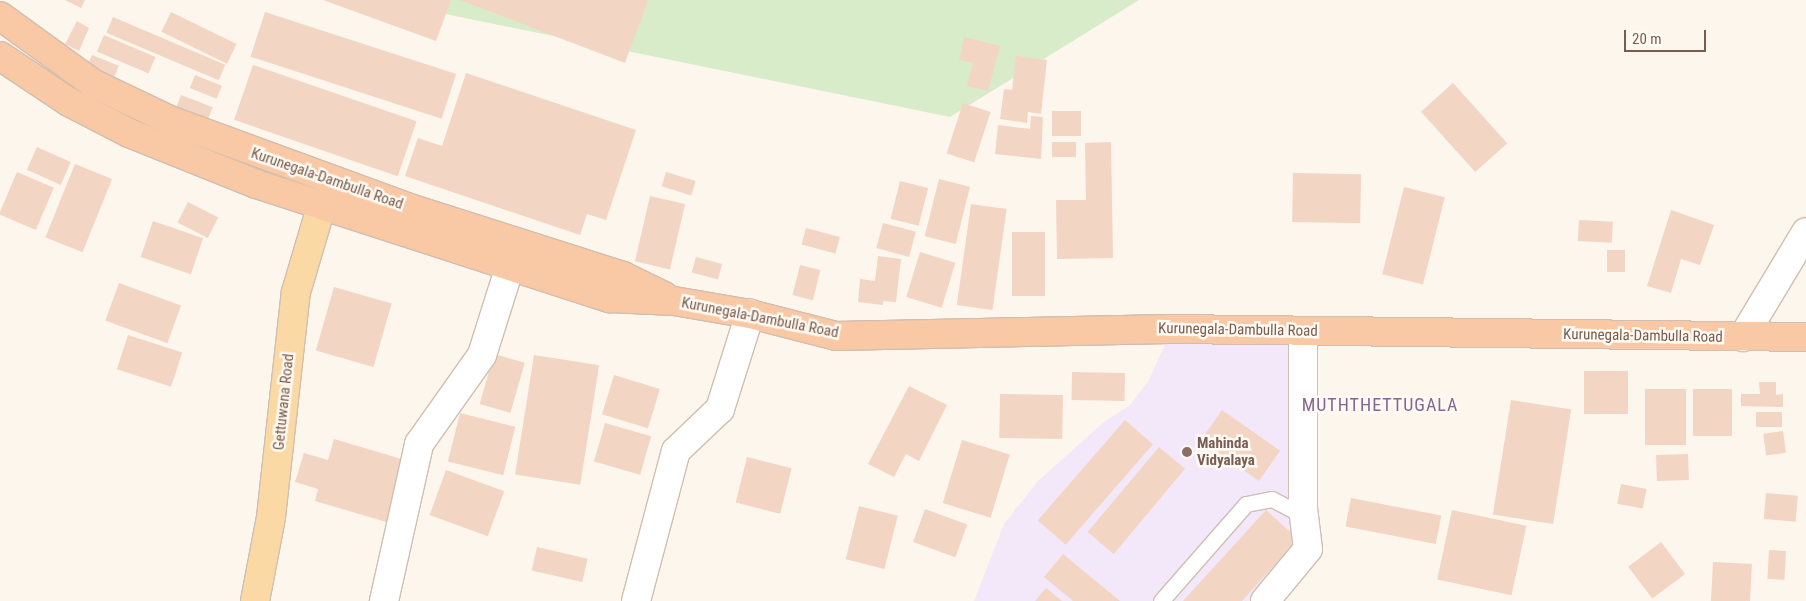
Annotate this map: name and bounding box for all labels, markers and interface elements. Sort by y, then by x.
scale bar [1626,20,1708,52]
text: 20 m [1632,30,1662,48]
street label: Kurunegala-Dambulla Road [249,145,405,213]
street label: Kurunegala-Dambulla Road [680,294,840,342]
street label: Kurunegala-Dambulla Road [1158,320,1318,340]
street label: Kurunegala-Dambulla Road [1563,326,1723,346]
street label: Gettuwana Road [270,353,298,451]
district label: MUTHTHETTUGALA [1300,394,1460,416]
place label: Mahinda Vidyalaya [1197,434,1255,469]
marker: Mahinda Vidyalaya [1181,446,1193,458]

